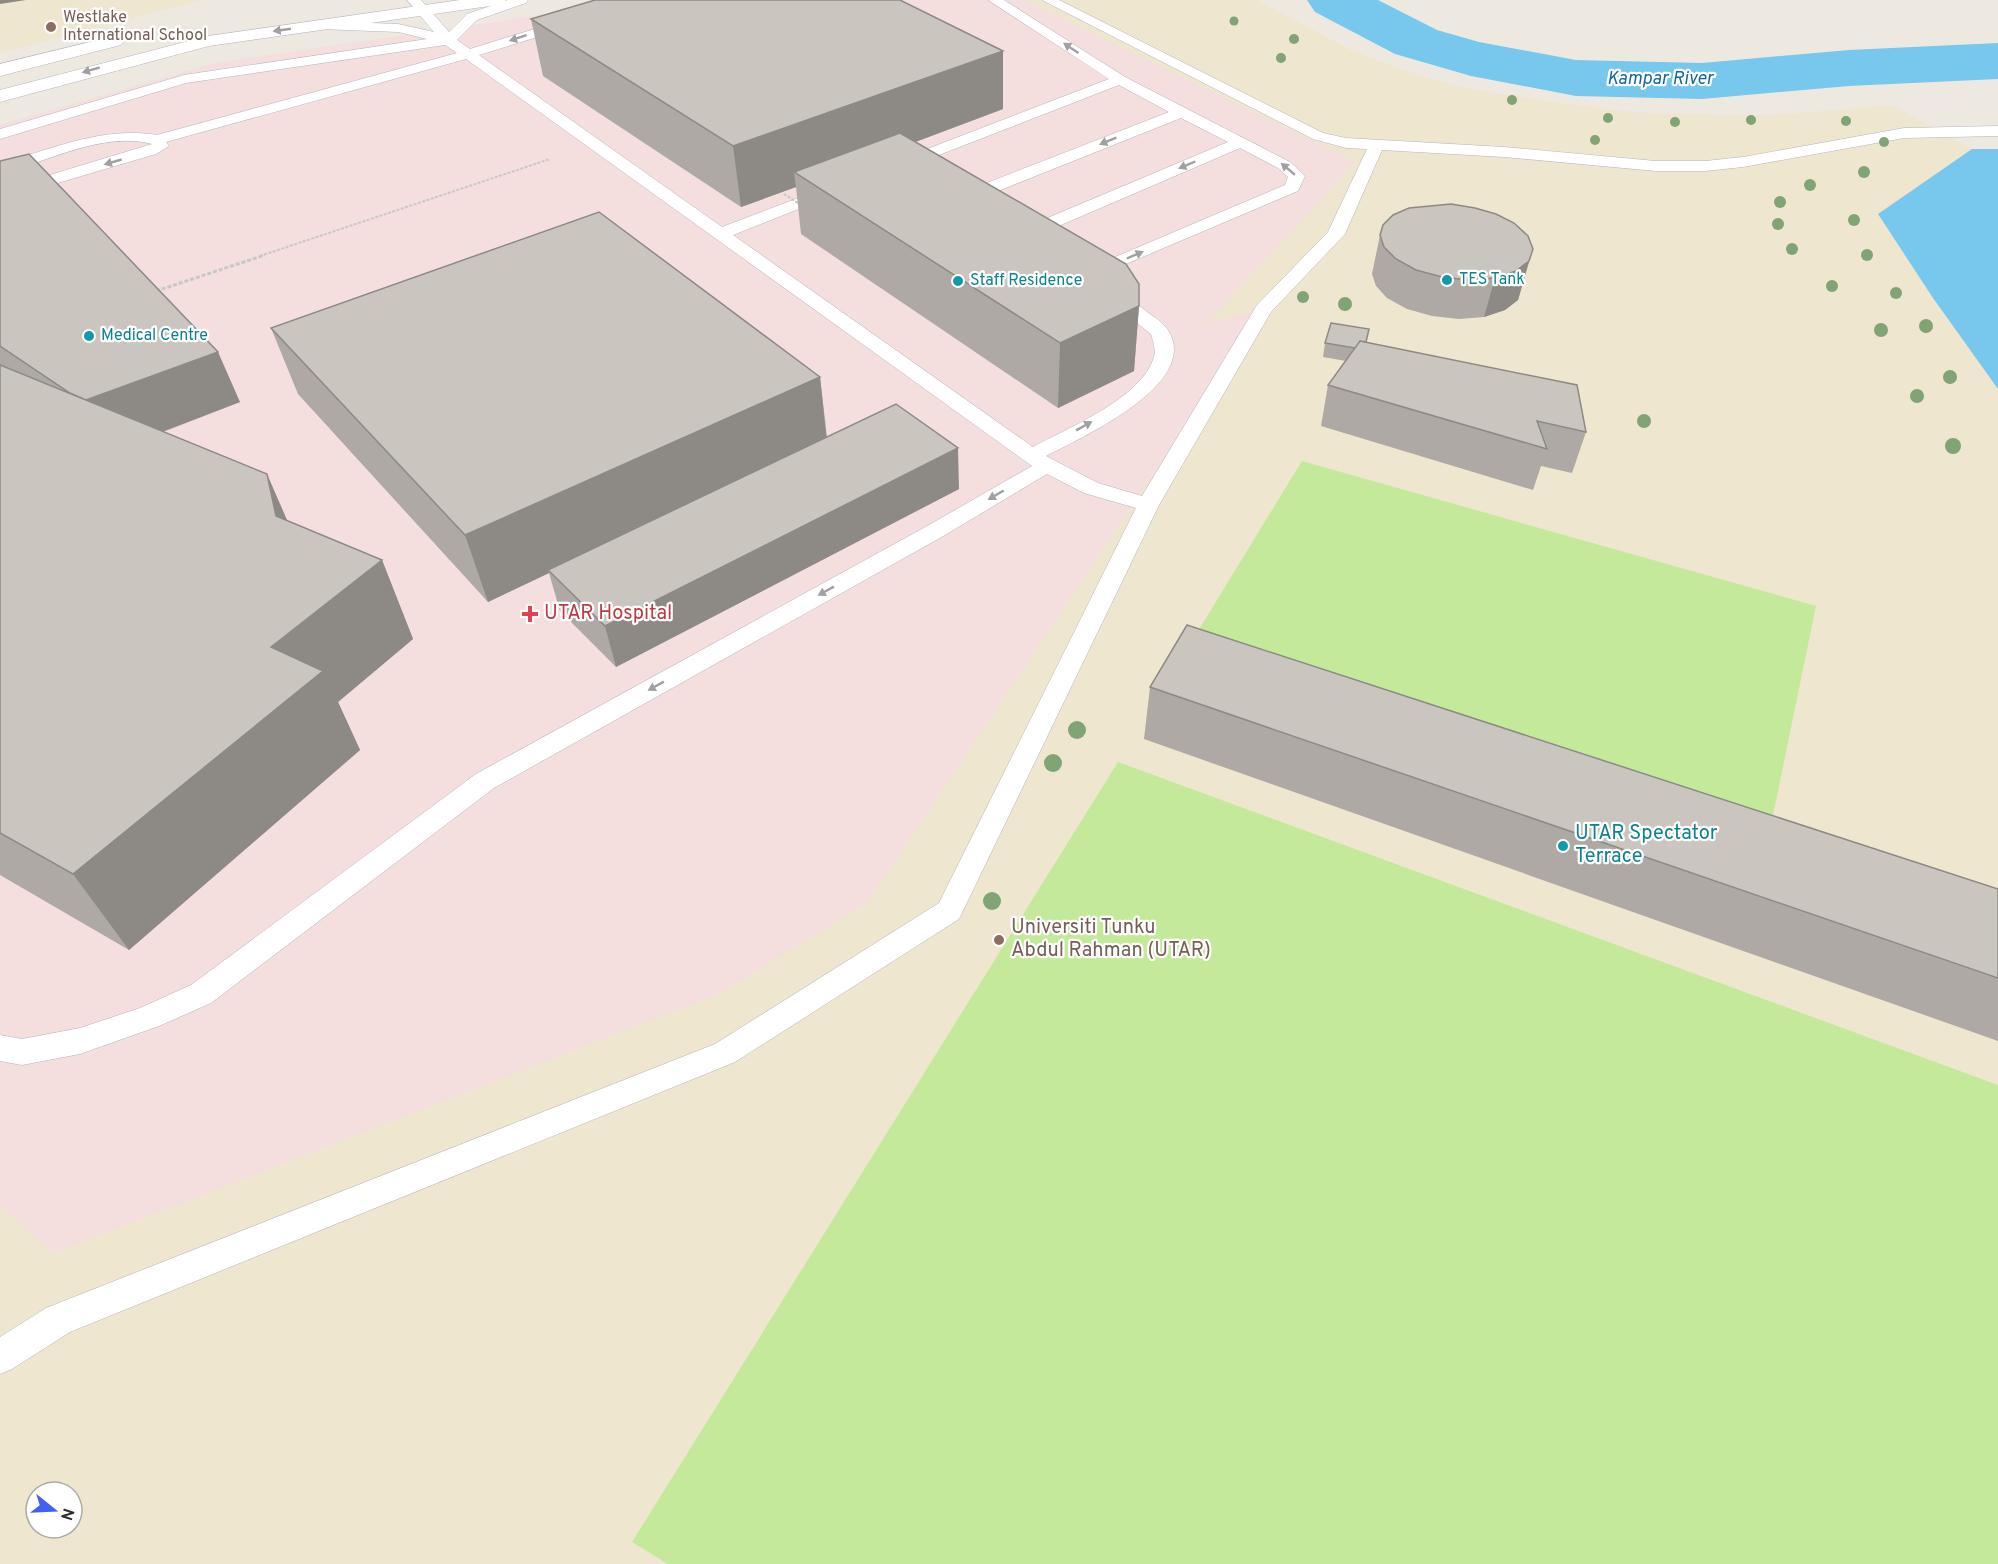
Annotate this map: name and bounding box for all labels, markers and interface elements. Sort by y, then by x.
place label: Westlake International School [63,8,207,46]
marker: Westlake International School [44,20,58,34]
one-way arrow [272,26,291,35]
one-way arrow [509,34,527,43]
one-way arrow [1063,42,1080,53]
one-way arrow [82,66,100,76]
water label: Kampar River [1607,68,1715,91]
one-way arrow [1099,137,1117,146]
one-way arrow [104,158,122,167]
one-way arrow [1178,161,1196,170]
one-way arrow [1280,163,1296,176]
one-way arrow [1126,250,1144,260]
place label: TES Tank [1459,270,1525,290]
place label: Staff Residence [970,271,1082,291]
marker: TES Tank [1440,273,1454,287]
marker: Staff Residence [951,274,965,288]
place label: Medical Centre [101,326,208,346]
marker: Medical Centre [82,329,96,343]
one-way arrow [1076,421,1092,432]
one-way arrow [988,490,1004,501]
one-way arrow [818,586,834,597]
place label: UTAR Hospital [544,601,672,627]
marker: UTAR Hospital [521,605,539,623]
one-way arrow [647,681,664,691]
place label: UTAR Spectator Terrace [1575,821,1718,870]
marker: UTAR Spectator Terrace [1556,839,1570,853]
place label: Universiti Tunku Abdul Rahman (UTAR) [1011,915,1211,964]
marker: Universiti Tunku Abdul Rahman (UTAR) [992,933,1006,947]
north arrow [24,1480,84,1540]
text: N [55,1505,78,1523]

